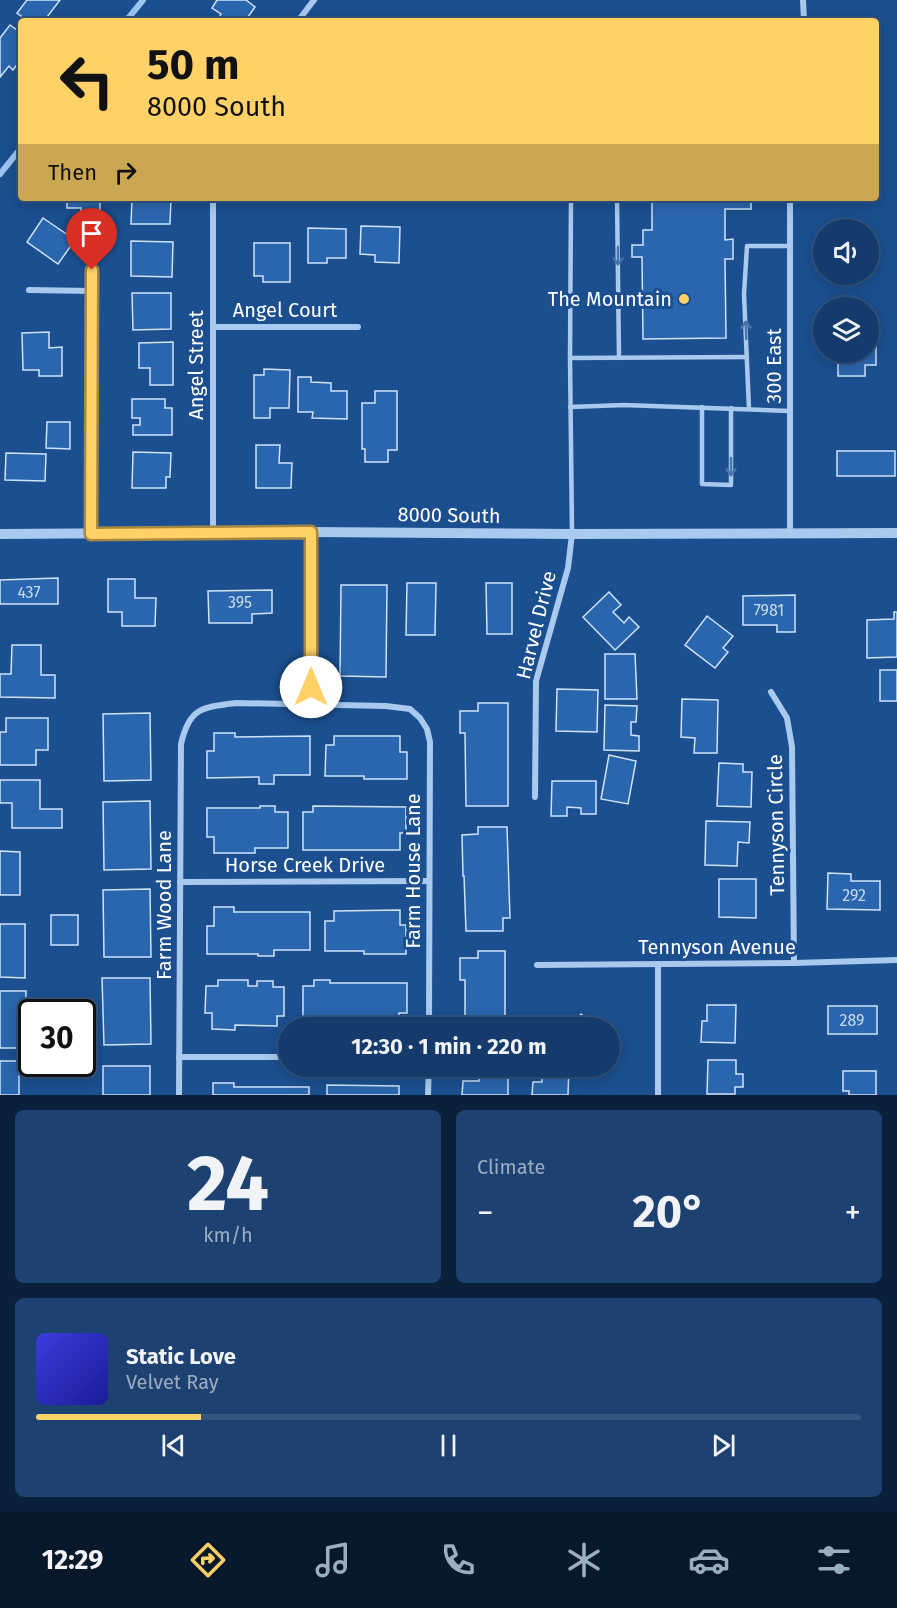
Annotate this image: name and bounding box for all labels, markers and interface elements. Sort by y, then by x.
text: 50 m [147,40,240,90]
icon: left [48,42,126,120]
text: 8000 South [147,91,286,123]
icon: right [109,156,142,189]
text: Then [48,159,97,186]
pin [66,208,117,270]
icon: arrive [75,217,108,250]
map controls [813,219,879,363]
button: sound [813,219,879,285]
one-way arrow [612,246,624,266]
place label: The Mountain [548,287,672,311]
marker: The Mountain [677,292,691,306]
button: layers [813,297,879,363]
street label: Angel Court [233,298,338,322]
street label: Angel Street [184,309,208,420]
one-way arrow [740,320,751,340]
street label: 300 East [762,328,786,404]
one-way arrow [725,456,737,476]
street label: 8000 South [397,502,501,528]
street label: Harvel Drive [511,568,561,682]
house number: 437 [17,583,41,602]
house number: 395 [228,593,252,612]
house number: 7981 [754,601,784,620]
position arrow [279,655,343,719]
street label: Tennyson Circle [763,754,789,896]
street label: Farm House Lane [401,793,425,949]
street label: Farm Wood Lane [152,830,176,980]
street label: Horse Creek Drive [225,853,385,877]
house number: 292 [842,886,866,905]
street label: Tennyson Avenue [638,935,796,959]
speed limit sign: 30 [18,999,96,1077]
house number: 289 [840,1011,864,1030]
text: 12:30 · 1 min · 220 m [351,1033,547,1060]
text: 24 [187,1137,269,1231]
text: Climate [477,1155,545,1179]
text: 20° [632,1185,706,1239]
text: − [477,1193,494,1233]
text: + [845,1193,861,1233]
text: km/h [203,1223,253,1247]
text: Static Love [126,1343,236,1370]
text: Velvet Ray [126,1370,219,1394]
icon: previous [157,1429,190,1462]
icon: pause [432,1429,465,1462]
icon: next [707,1429,740,1462]
icon: directions [187,1539,229,1581]
icon: music [312,1539,354,1581]
icon: phone [437,1539,479,1581]
icon: climate [563,1539,605,1581]
icon: car [688,1539,730,1581]
icon: filters [813,1539,855,1581]
text: 12:29 [42,1544,103,1576]

